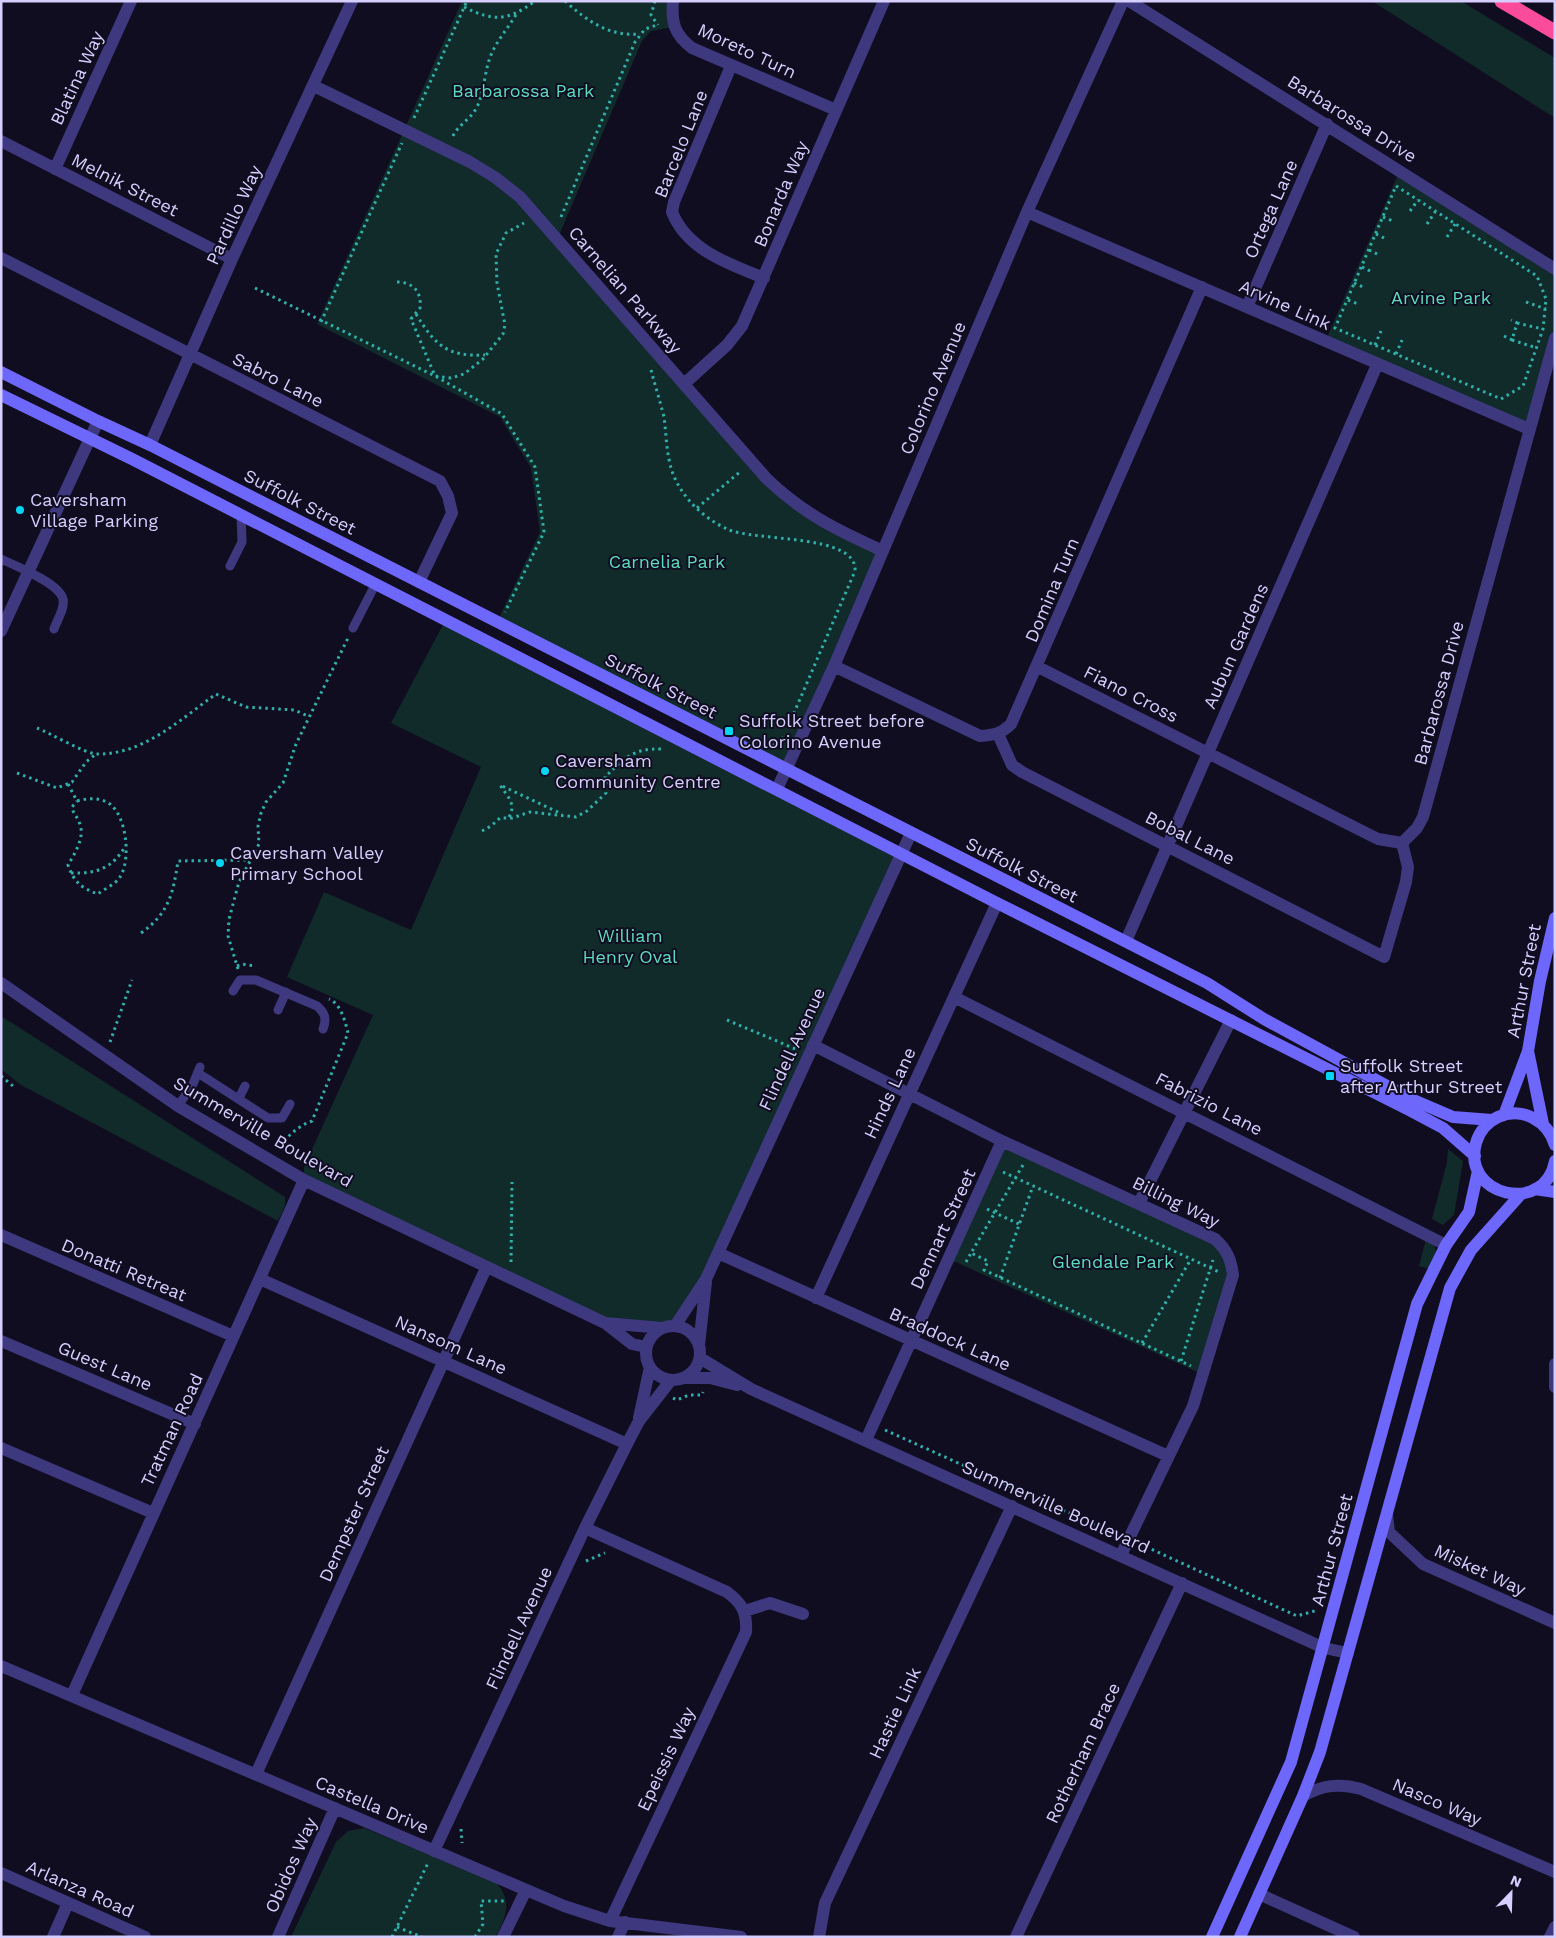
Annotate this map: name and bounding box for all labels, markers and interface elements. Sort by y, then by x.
street label: Moreto Turn [695,19,800,83]
street label: Blatina Way [46,27,108,128]
street label: Barbarossa Drive [1284,70,1421,167]
park label: Barbarossa Park [452,80,594,101]
street label: Barcelo Lane [649,87,712,201]
street label: Bonarda Way [749,137,813,250]
street label: Melnik Street [68,149,183,221]
street label: Ortega Lane [1239,156,1302,262]
street label: Pardillo Way [201,161,266,268]
street label: Carnelian Parkway [564,222,687,358]
street label: Arvine Link [1236,275,1334,334]
park label: Arvine Park [1391,287,1491,308]
street label: Colorino Avenue [895,318,970,458]
street label: Sabro Lane [229,348,327,411]
street label: Suffolk Street [241,464,360,539]
place label: Caversham Village Parking [30,489,158,531]
marker: Caversham Village Parking [14,504,26,516]
street label: Domina Turn [1020,534,1083,645]
park label: Carnelia Park [609,551,725,572]
street label: Aubun Gardens [1198,580,1273,712]
street label: Barbarossa Drive [1409,619,1468,767]
street label: Suffolk Street [602,648,721,723]
street label: Fiano Cross [1080,661,1182,726]
place label: Suffolk Street before Colorino Avenue [739,710,925,752]
marker: Suffolk Street before Colorino Avenue [723,725,735,737]
place label: Caversham Community Centre [555,750,721,792]
marker: Caversham Community Centre [539,765,551,777]
street label: Bobal Lane [1142,806,1238,869]
street label: Suffolk Street [963,832,1082,907]
place label: Caversham Valley Primary School [230,842,384,884]
marker: Caversham Valley Primary School [214,857,226,869]
street label: Arthur Street [1502,922,1545,1040]
park label: William Henry Oval [582,925,678,967]
street label: Flindell Avenue [754,984,829,1114]
street label: Hinds Lane [859,1044,920,1142]
place label: Suffolk Street after Arthur Street [1340,1055,1503,1097]
street label: Fabrizio Lane [1152,1068,1266,1140]
marker: Suffolk Street after Arthur Street [1324,1070,1336,1082]
street label: Summerville Boulevard [170,1072,357,1191]
street label: Dennart Street [905,1165,980,1292]
street label: Billing Way [1129,1171,1224,1232]
street label: Donatti Retreat [59,1234,190,1306]
park label: Glendale Park [1052,1251,1174,1272]
street label: Braddock Lane [886,1302,1014,1375]
street label: Nansom Lane [392,1310,511,1379]
street label: Guest Lane [55,1336,155,1395]
street label: Tratman Road [136,1370,207,1490]
street label: Dempster Street [314,1442,393,1585]
street label: Summerville Boulevard [959,1456,1153,1557]
street label: Arthur Street [1306,1491,1357,1608]
street label: Misket Way [1431,1539,1530,1600]
street label: Flindell Avenue [481,1563,556,1693]
street label: Hastie Link [864,1664,925,1762]
street label: Rotherham Brace [1041,1679,1124,1826]
street label: Epeissis Way [632,1703,699,1814]
street label: Castella Drive [312,1771,432,1838]
street label: Nasco Way [1389,1773,1486,1830]
street label: Obidos Way [260,1813,321,1916]
street label: Arlanza Road [23,1855,137,1922]
north arrow [1486,1868,1536,1918]
text: N [1508,1872,1524,1890]

